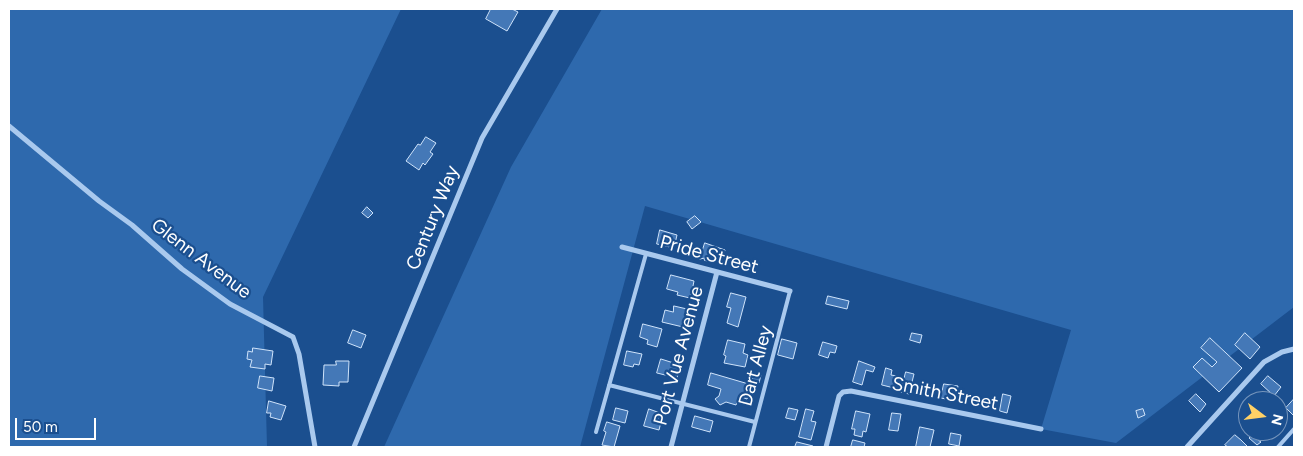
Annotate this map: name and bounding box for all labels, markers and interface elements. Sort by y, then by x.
street label: Century Way [402,162,464,274]
street label: Glenn Avenue [147,214,255,304]
street label: Pride Street [657,231,761,279]
street label: Port Vue Avenue [649,284,709,428]
street label: Dart Alley [734,323,778,409]
street label: Smith Street [890,373,1000,415]
north arrow [1238,391,1288,441]
scale bar [18,408,99,440]
text: N [1267,412,1287,427]
text: 50 m [23,418,58,436]

